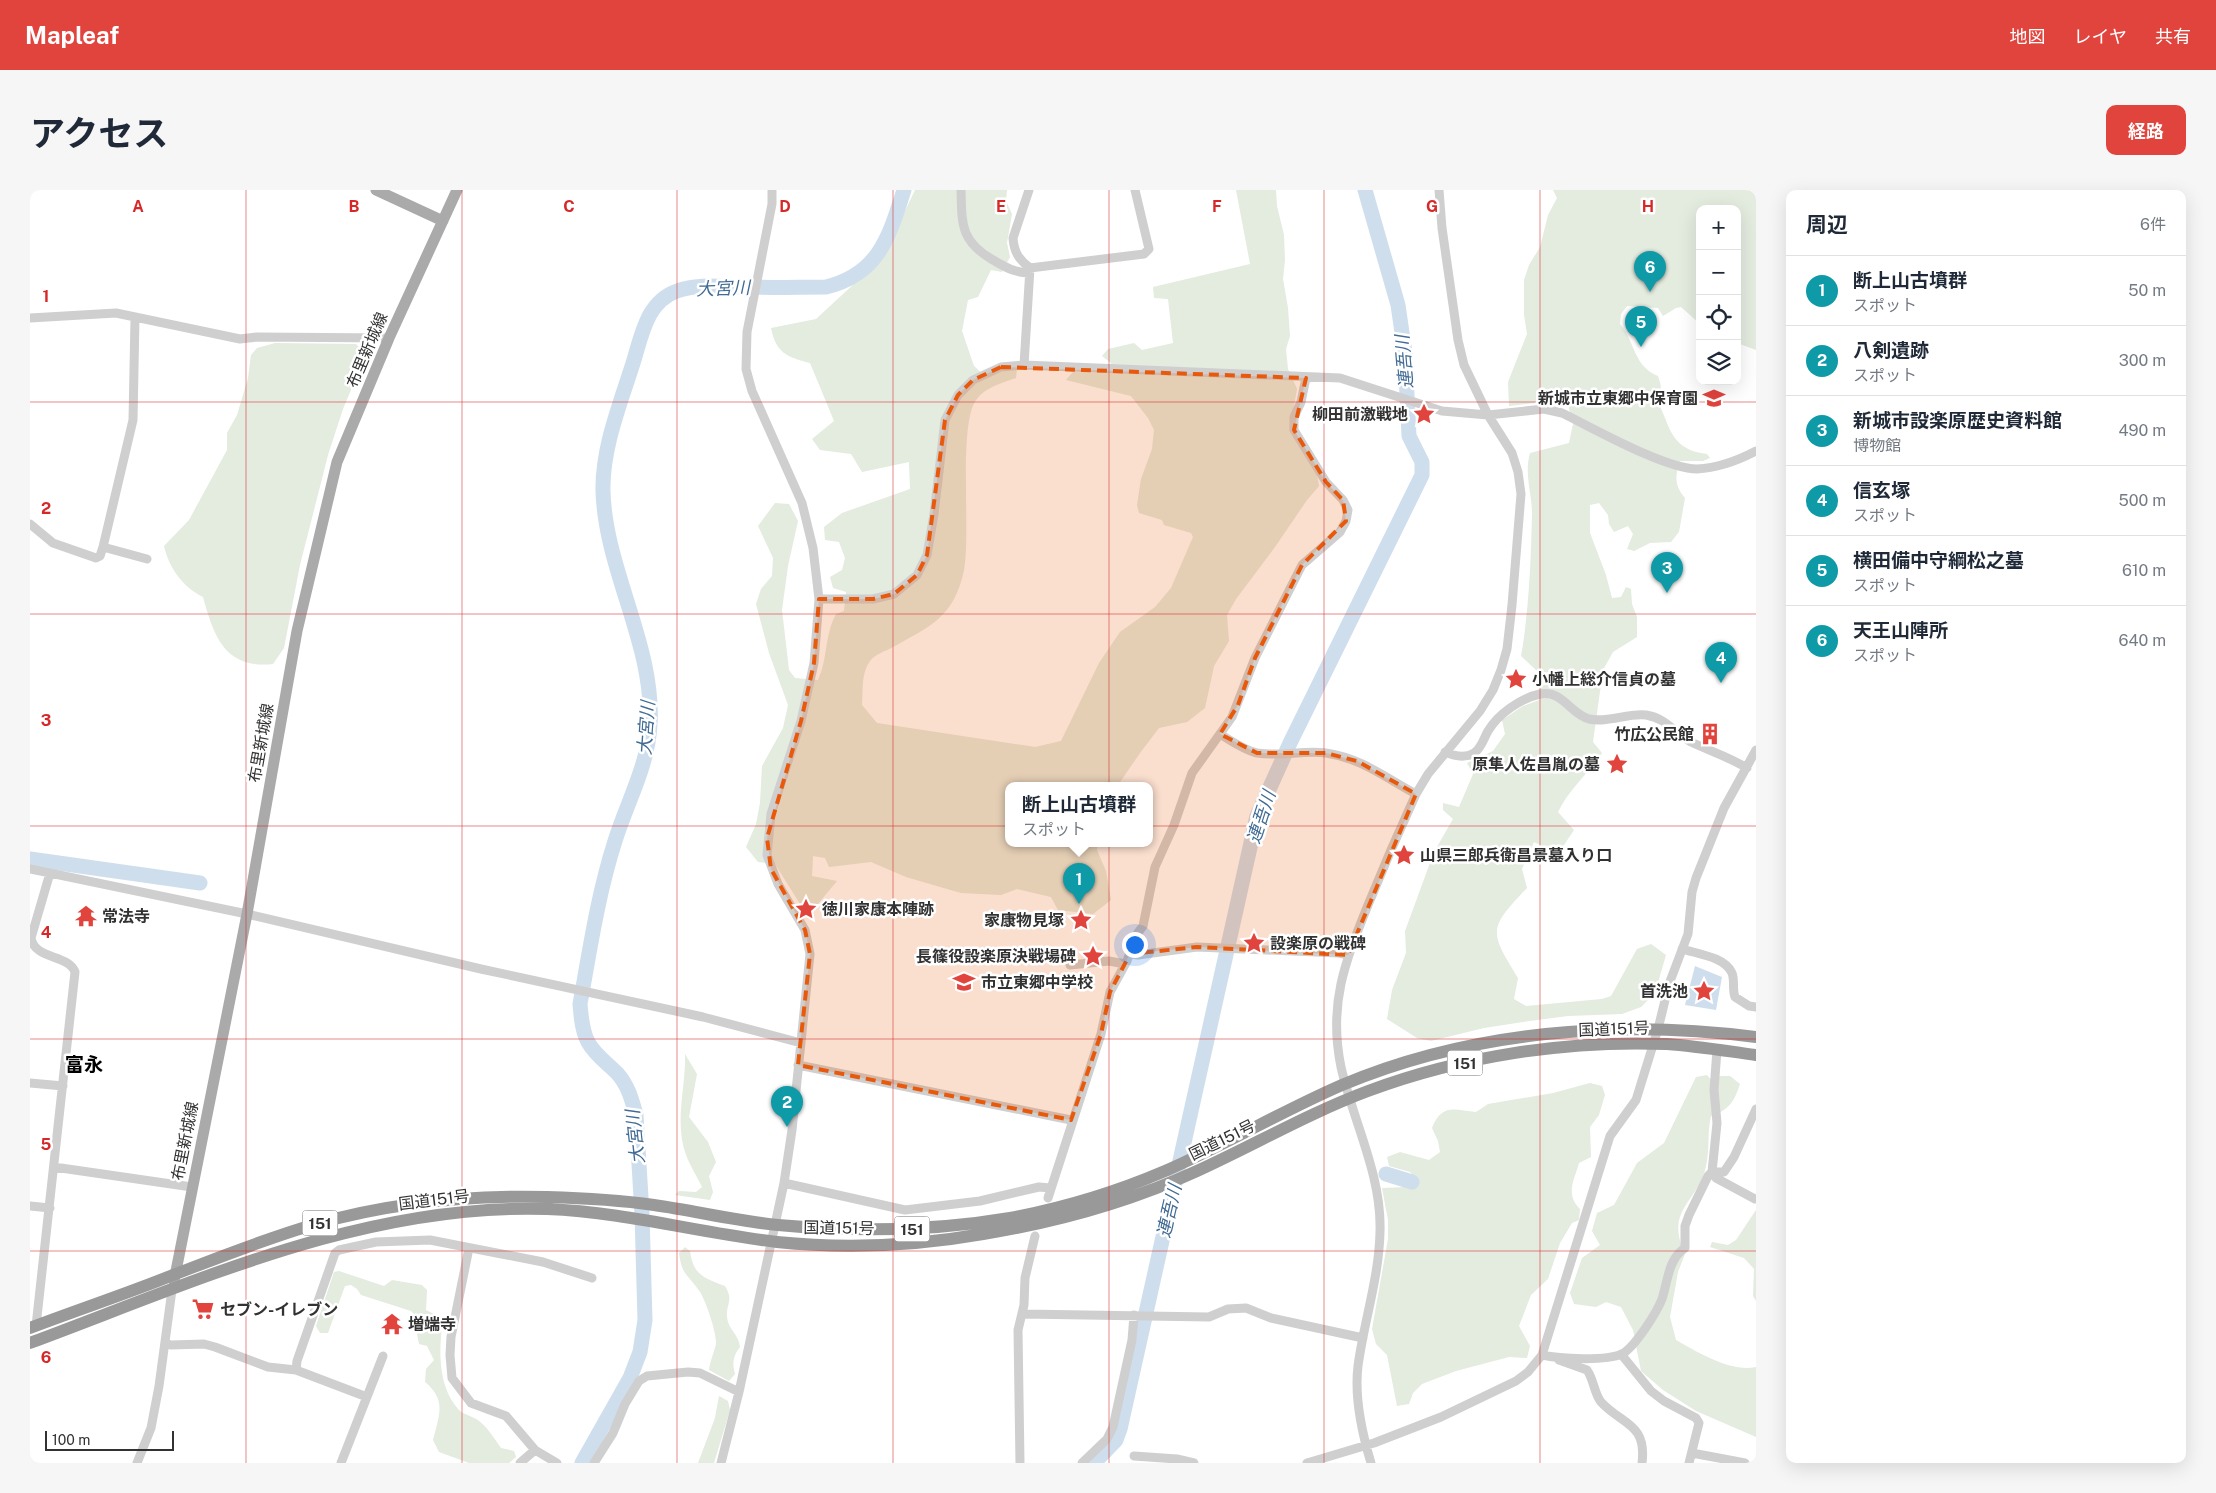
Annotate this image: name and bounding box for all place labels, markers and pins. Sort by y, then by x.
pin: 6 [1634,251,1666,292]
pin: 5 [1625,306,1657,347]
school or university icon: 新城市立東郷中保育園 [1701,385,1727,411]
place label: 新城市立東郷中保育園 [1538,389,1698,408]
place icon: 柳田前激戦地 [1411,401,1437,427]
place label: 柳田前激戦地 [1312,405,1408,424]
pin: 3 [1651,552,1683,593]
pin: 4 [1705,642,1737,683]
place icon: 小幡上総介信貞の墓 [1503,666,1529,692]
place label: 小幡上総介信貞の墓 [1532,670,1676,689]
building icon: 竹広公民館 [1697,721,1723,747]
place label: 竹広公民館 [1614,725,1694,744]
place icon: 原隼人佐昌胤の墓 [1604,751,1630,777]
place label: 原隼人佐昌胤の墓 [1472,755,1600,774]
place icon: 山県三郎兵衛昌景墓入り口 [1391,842,1417,868]
place label: 山県三郎兵衛昌景墓入り口 [1420,846,1612,865]
pin: 1 [1063,863,1095,904]
place icon: 徳川家康本陣跡 [793,896,819,922]
place label: 徳川家康本陣跡 [822,900,934,919]
temple icon: 常法寺 [73,903,99,929]
place label: 常法寺 [102,907,150,926]
place icon: 家康物見塚 [1068,907,1094,933]
place label: 家康物見塚 [984,911,1064,930]
place icon: 設楽原の戦碑 [1241,930,1267,956]
place label: 設楽原の戦碑 [1270,934,1366,953]
place icon: 長篠役設楽原決戦場碑 [1080,943,1106,969]
place label: 長篠役設楽原決戦場碑 [916,947,1076,966]
school or university icon: 市立東郷中学校 [951,969,977,995]
place label: 市立東郷中学校 [981,973,1093,992]
place icon: 首洗池 [1691,978,1717,1004]
place label: 首洗池 [1640,982,1688,1001]
pin: 2 [771,1086,803,1127]
supermarket icon: セブン-イレブン [190,1296,216,1322]
place label: セブン-イレブン [220,1300,338,1319]
temple icon: 増端寺 [379,1311,405,1337]
place label: 増端寺 [408,1315,456,1334]

